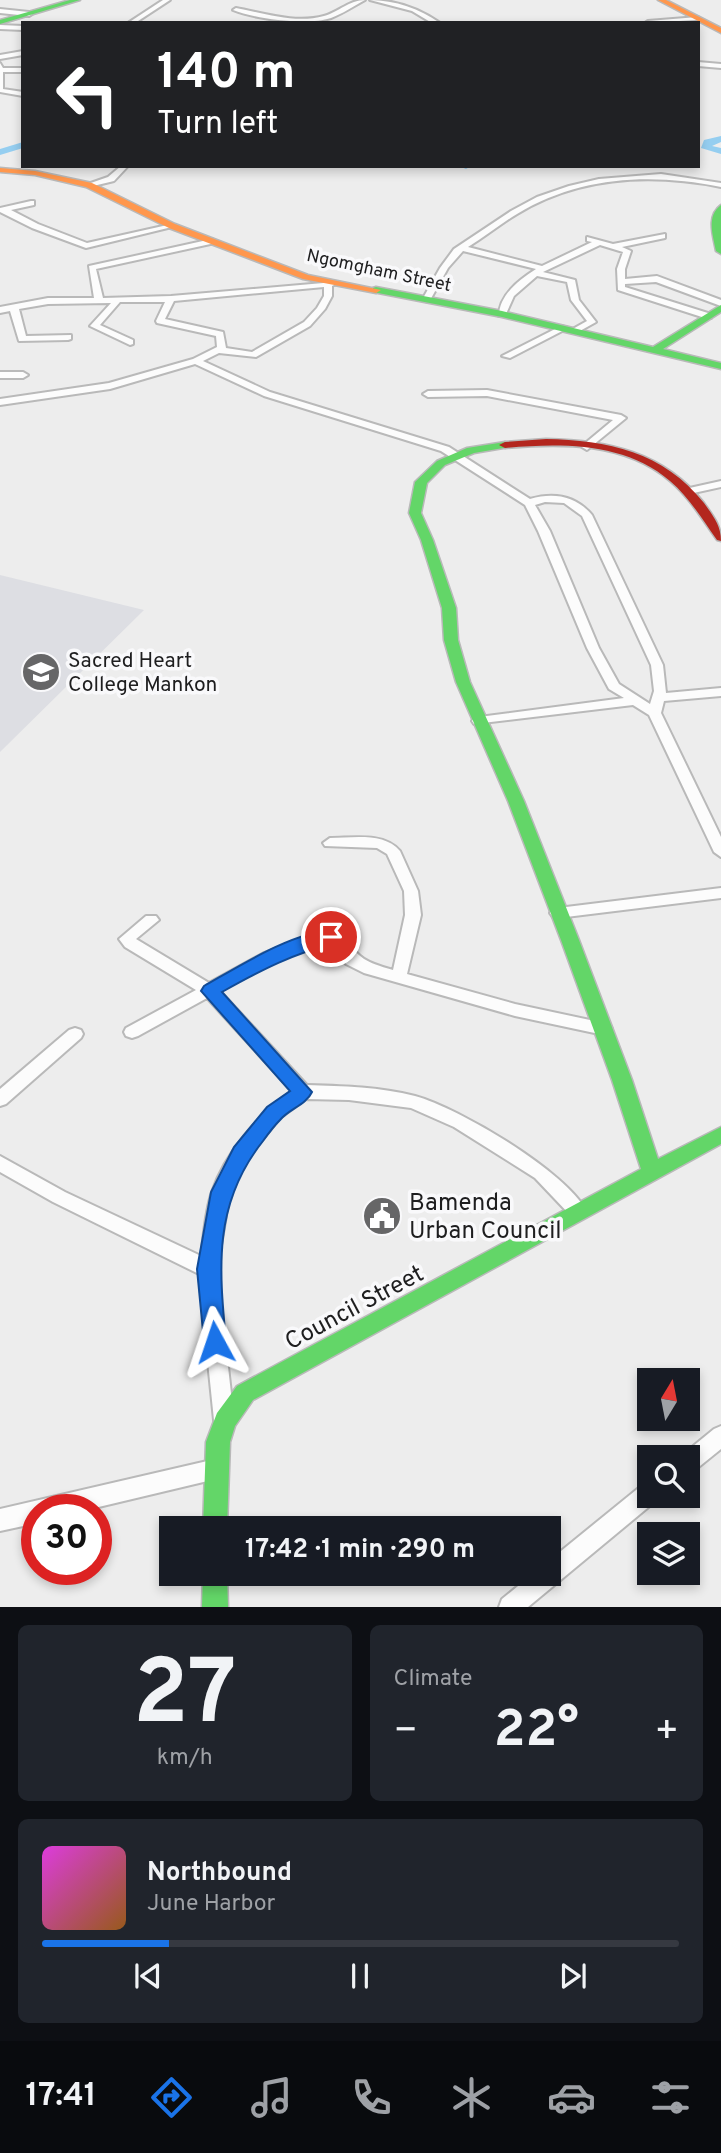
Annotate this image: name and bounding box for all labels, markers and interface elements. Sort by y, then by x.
text: 140 m [157,44,296,106]
icon: left [42,49,133,140]
text: Turn left [157,105,278,145]
street label: Ngomgham Street [304,245,453,298]
place label: Sacred Heart College Mankon [68,648,217,699]
school or university icon: Sacred Heart College Mankon [20,651,62,693]
pin [301,907,361,967]
icon: arrive [312,918,350,956]
place label: Bamenda Urban Council [409,1189,562,1247]
public building icon: Bamenda Urban Council [361,1195,403,1237]
street label: Council Street [280,1260,429,1358]
position arrow [178,1305,252,1379]
north arrow [637,1368,700,1432]
map controls [637,1368,700,1585]
button: search [637,1445,700,1508]
speed limit sign: 30 [21,1494,112,1585]
button: layers [637,1522,700,1585]
text: 17:42 · 1 min · 290 m [245,1534,475,1567]
text: 27 [133,1641,237,1756]
text: Climate [394,1665,472,1694]
text: 22° [494,1699,579,1765]
text: − [394,1708,418,1757]
text: + [654,1708,679,1757]
text: km/h [157,1744,213,1773]
text: Northbound [147,1857,292,1890]
text: June Harbor [147,1890,275,1919]
icon: previous [129,1957,167,1995]
icon: pause [341,1957,379,1995]
icon: next [554,1957,592,1995]
icon: directions [147,2073,196,2122]
icon: music [247,2073,296,2122]
icon: phone [347,2073,396,2122]
icon: climate [447,2073,496,2122]
icon: car [547,2073,596,2122]
icon: filters [646,2073,695,2122]
text: 17:41 [25,2077,97,2117]

